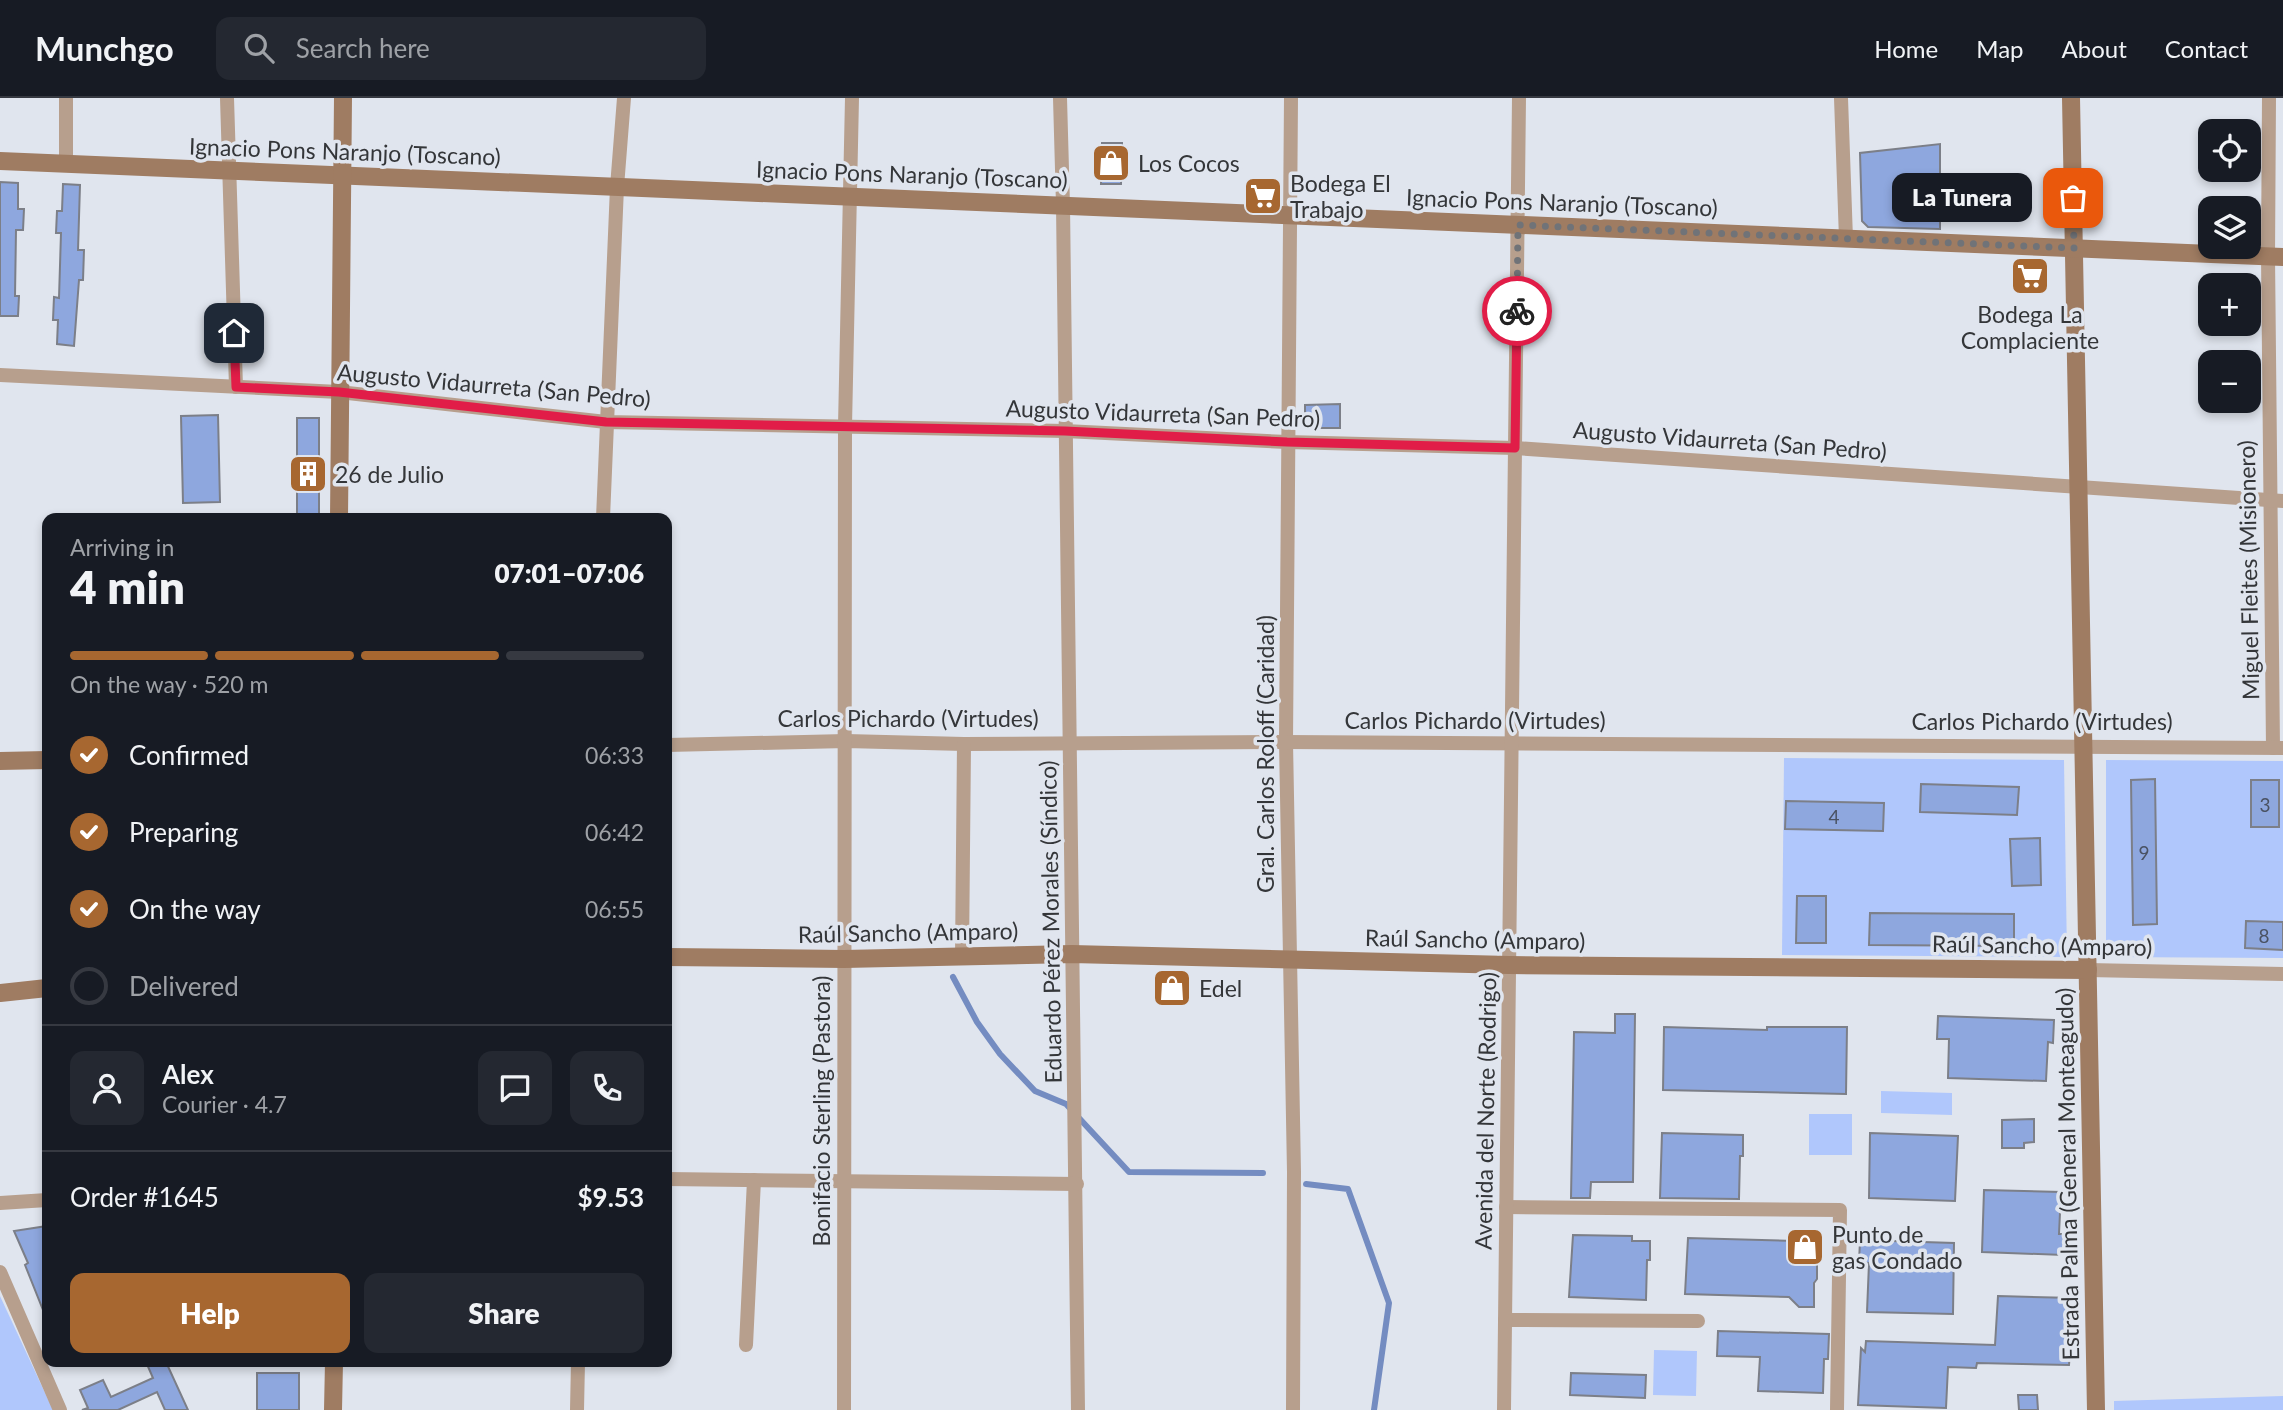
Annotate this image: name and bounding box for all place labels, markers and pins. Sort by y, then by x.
shop icon: Los Cocos [1090,142,1132,184]
place label: Los Cocos [1138,149,1240,177]
pin [2043,168,2103,228]
place label: Bodega El Trabajo [1290,169,1391,223]
callout: La Tunera [1891,174,2031,222]
supermarket icon: Bodega El Trabajo [1242,175,1284,217]
supermarket icon: Bodega La Complaciente [2009,255,2051,297]
place label: Bodega La Complaciente [1961,300,2099,354]
pin [204,303,264,363]
building icon: 26 de Julio [287,453,329,495]
place label: 26 de Julio [335,460,444,488]
shop icon: Edel [1151,967,1193,1009]
place label: Edel [1199,974,1242,1002]
place label: Punto de gas Condado [1832,1220,1962,1274]
shop icon: Punto de gas Condado [1784,1226,1826,1268]

